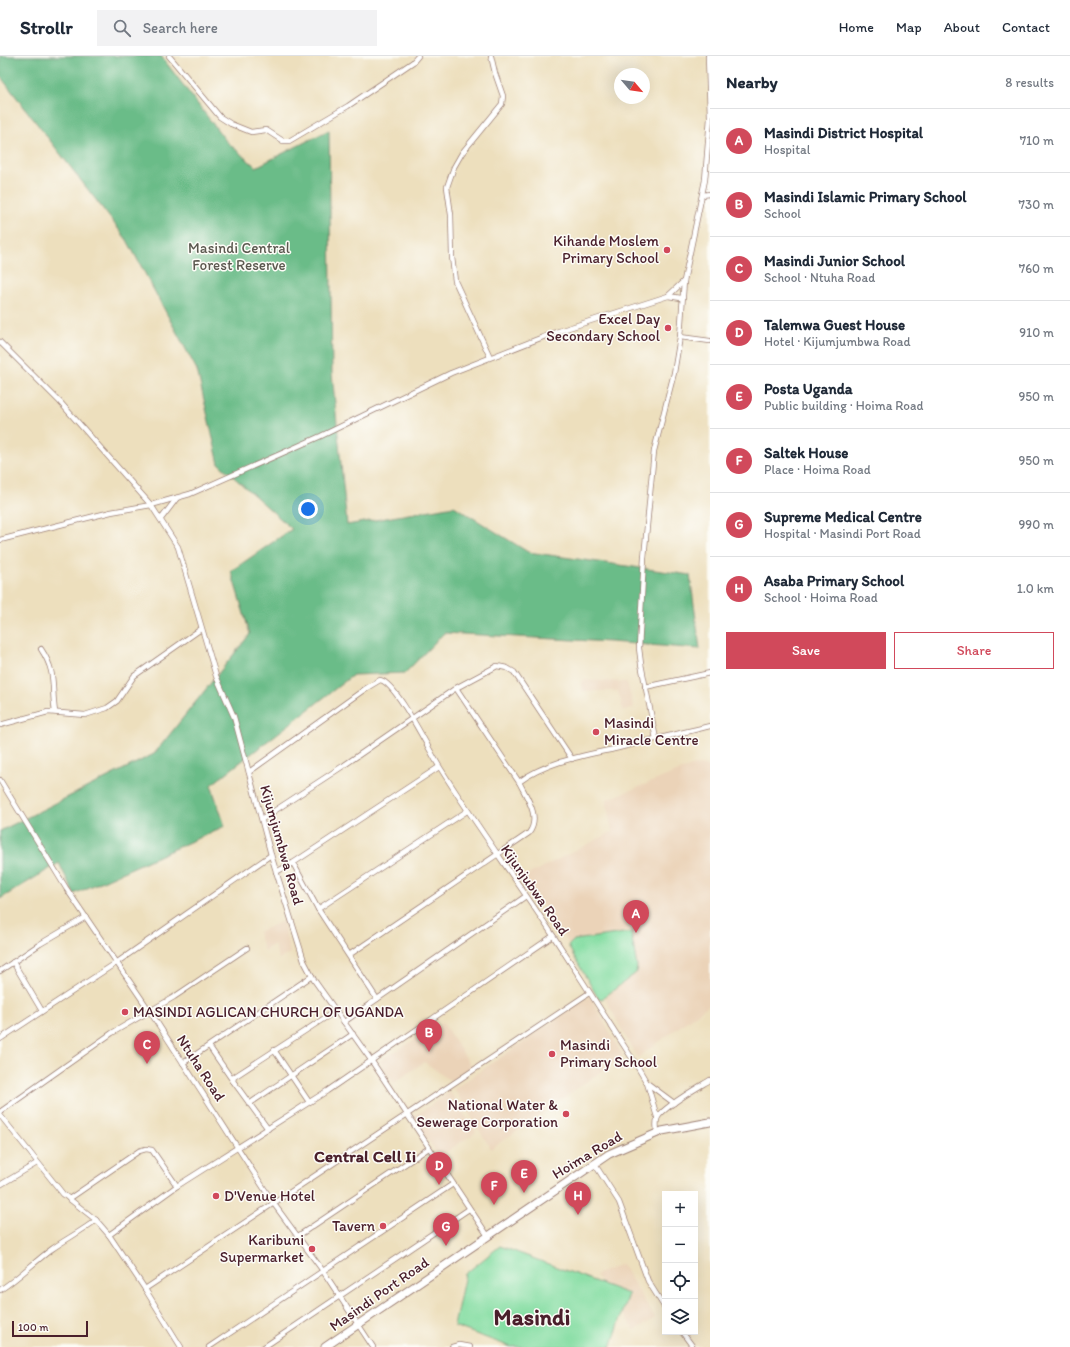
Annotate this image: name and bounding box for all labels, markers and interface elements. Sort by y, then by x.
search box [97,10,377,46]
text: Strollr [20,16,73,39]
icon: search [111,17,133,39]
text: Search here [143,19,218,37]
text: Home [839,19,874,36]
text: Map [896,19,922,36]
text: About [944,19,980,36]
text: Contact [1002,19,1050,36]
north arrow [614,68,650,104]
text: Nearby [726,72,778,92]
text: 8 results [1005,75,1054,90]
text: Masindi District Hospital [764,124,923,142]
text: A [735,133,743,148]
text: 710 m [1020,133,1054,148]
text: Hospital [764,142,811,157]
text: Masindi Islamic Primary School [764,188,967,206]
text: B [735,197,743,212]
text: 730 m [1019,197,1054,212]
text: School [764,206,801,221]
place label: Kihande Moslem Primary School [553,232,660,267]
park label: Masindi Central Forest Reserve [188,239,291,274]
marker: Kihande Moslem Primary School [662,245,672,255]
text: Masindi Junior School [764,252,905,270]
text: C [735,261,743,276]
text: 760 m [1019,261,1054,276]
text: School · Ntuha Road [764,270,875,285]
place label: Excel Day Secondary School [546,310,661,345]
text: Talemwa Guest House [764,316,905,334]
marker: Excel Day Secondary School [663,323,673,333]
text: D [735,325,743,340]
text: 910 m [1019,325,1054,340]
text: Hotel · Kijumjumbwa Road [764,334,911,349]
text: Posta Uganda [764,380,853,398]
text: E [735,389,743,404]
text: 950 m [1019,389,1054,404]
text: Public building · Hoima Road [764,398,923,413]
text: Saltek House [764,444,848,462]
text: F [736,453,742,468]
text: 950 m [1019,453,1054,468]
text: Place · Hoima Road [764,462,871,477]
your location [298,499,318,519]
text: Supreme Medical Centre [764,508,922,526]
text: G [735,517,743,532]
text: 990 m [1019,517,1054,532]
text: Hospital · Masindi Port Road [764,526,921,541]
text: Asaba Primary School [764,572,904,590]
text: H [735,581,744,596]
text: 1.0 km [1017,581,1054,596]
text: School · Hoima Road [764,590,878,605]
button: Save [726,632,886,669]
button: Share [894,632,1054,669]
place label: Masindi Miracle Centre [604,714,699,749]
marker: Masindi Miracle Centre [591,727,601,737]
street label: Kijumjumbwa Road [256,783,308,908]
street label: Kijunjubwa Road [497,841,573,939]
pin: A [623,900,649,933]
place label: MASINDI AGLICAN CHURCH OF UGANDA [133,1003,404,1021]
marker: MASINDI AGLICAN CHURCH OF UGANDA [120,1007,130,1017]
pin: B [416,1019,442,1052]
pin: C [134,1031,160,1064]
street label: Ntuha Road [173,1031,229,1105]
place label: Masindi Primary School [560,1036,658,1071]
marker: Masindi Primary School [547,1049,557,1059]
place label: National Water & Sewerage Corporation [416,1096,558,1131]
marker: National Water & Sewerage Corporation [561,1109,571,1119]
street label: Hoima Road [549,1127,625,1183]
district label: Central Cell Ii [314,1146,416,1166]
pin: D [426,1152,452,1185]
pin: E [511,1160,537,1193]
pin: F [481,1172,507,1205]
pin: H [565,1182,591,1215]
place label: D'Venue Hotel [224,1187,316,1205]
marker: D'Venue Hotel [211,1191,221,1201]
map controls [662,1191,698,1335]
button: + [662,1191,698,1227]
pin: G [433,1213,459,1246]
place label: Tavern [332,1217,375,1235]
marker: Tavern [378,1221,388,1231]
button: − [662,1227,698,1263]
place label: Karibuni Supermarket [220,1231,304,1266]
marker: Karibuni Supermarket [307,1244,317,1254]
street label: Masindi Port Road [326,1253,432,1335]
button: locate [662,1263,698,1299]
button: layers [662,1299,698,1335]
district label: Masindi [494,1303,570,1331]
scale bar [12,1319,88,1338]
text: 100 m [18,1321,48,1334]

